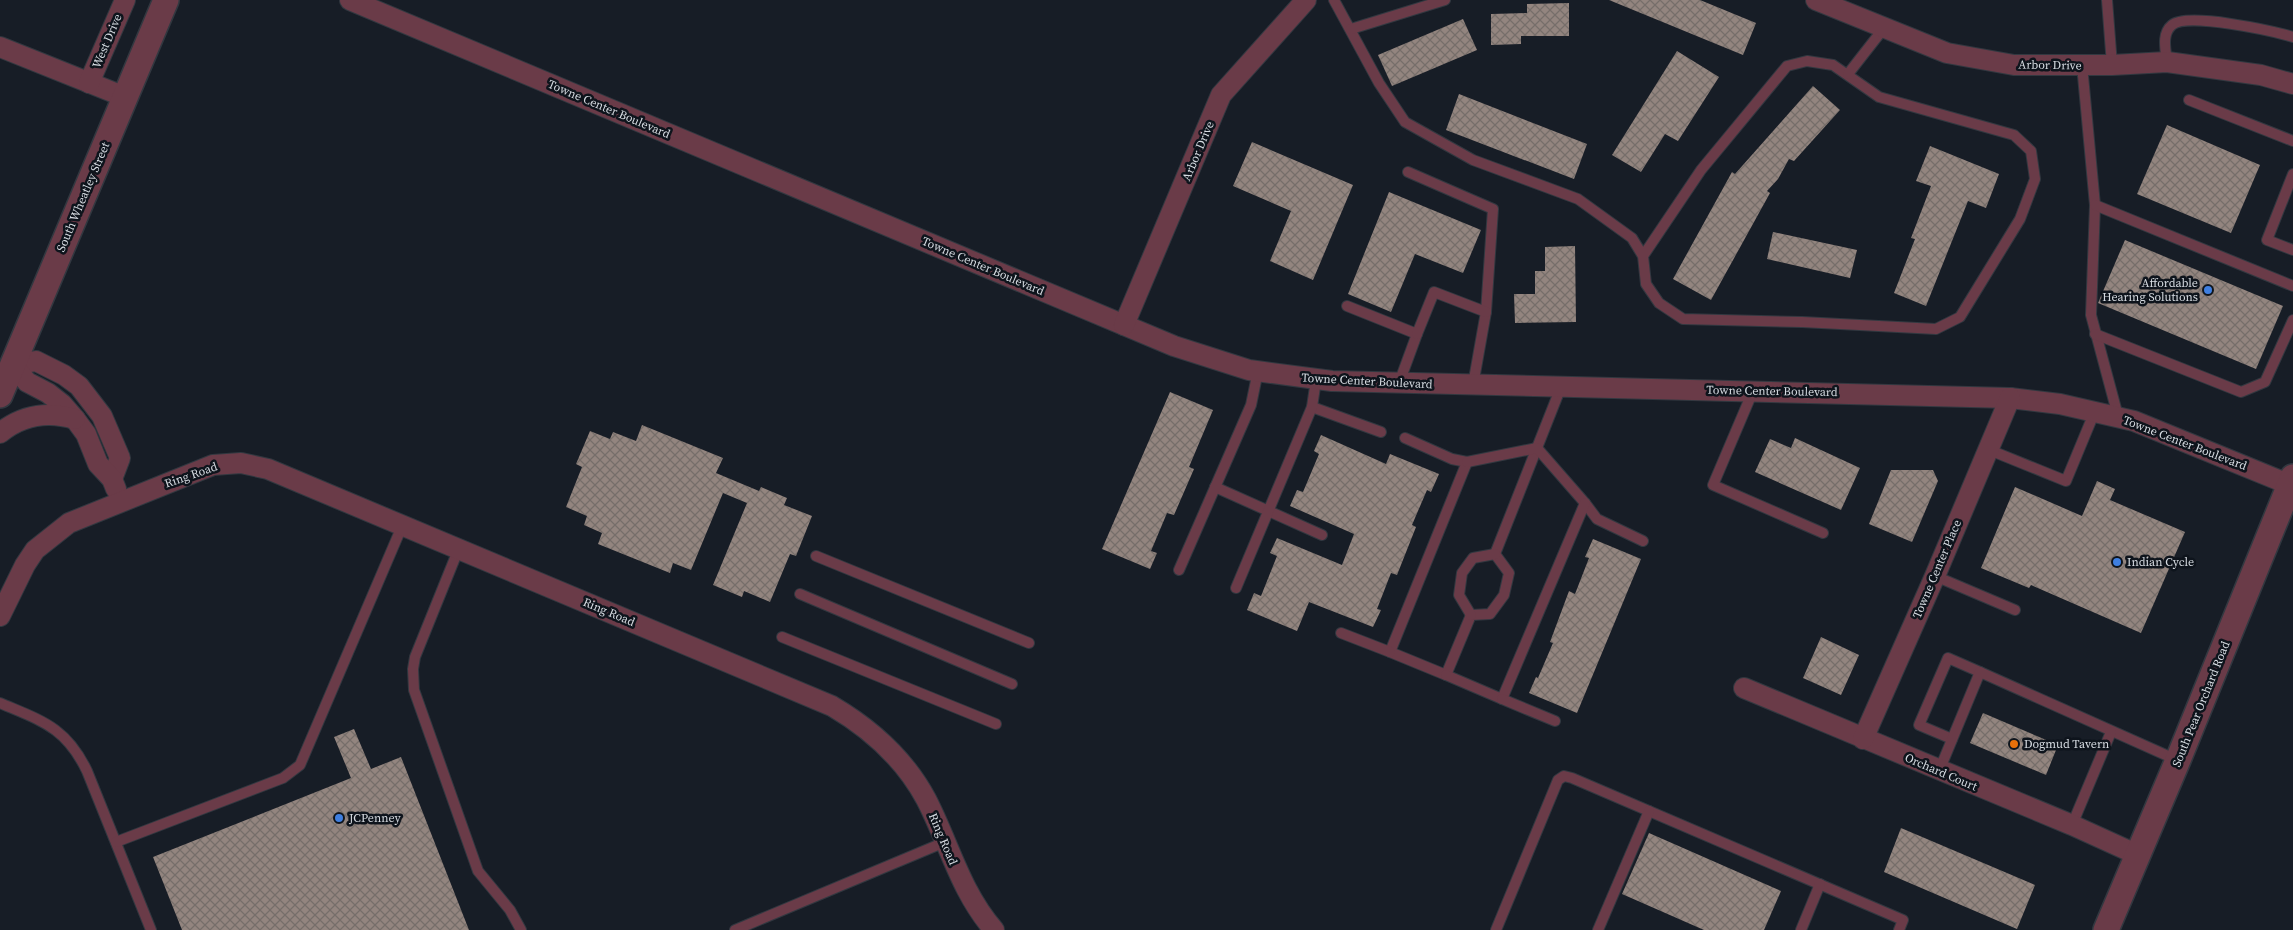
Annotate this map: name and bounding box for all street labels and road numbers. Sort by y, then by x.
street label: West Drive [88,11,126,71]
street label: Arbor Drive [2018,56,2082,74]
street label: Towne Center Boulevard [545,76,673,142]
street label: Arbor Drive [1178,119,1218,183]
street label: South Wheatley Street [53,140,113,254]
street label: Towne Center Boulevard [919,233,1047,299]
street label: Towne Center Boulevard [1301,370,1433,392]
street label: Towne Center Boulevard [1706,382,1838,400]
street label: Towne Center Boulevard [2121,412,2249,474]
street label: Ring Road [162,458,220,491]
street label: Towne Center Place [1909,517,1965,621]
street label: Ring Road [581,594,638,630]
street label: South Pear Orchard Road [2168,638,2234,769]
street label: Orchard Court [1902,750,1980,794]
street label: Ring Road [925,811,961,868]

